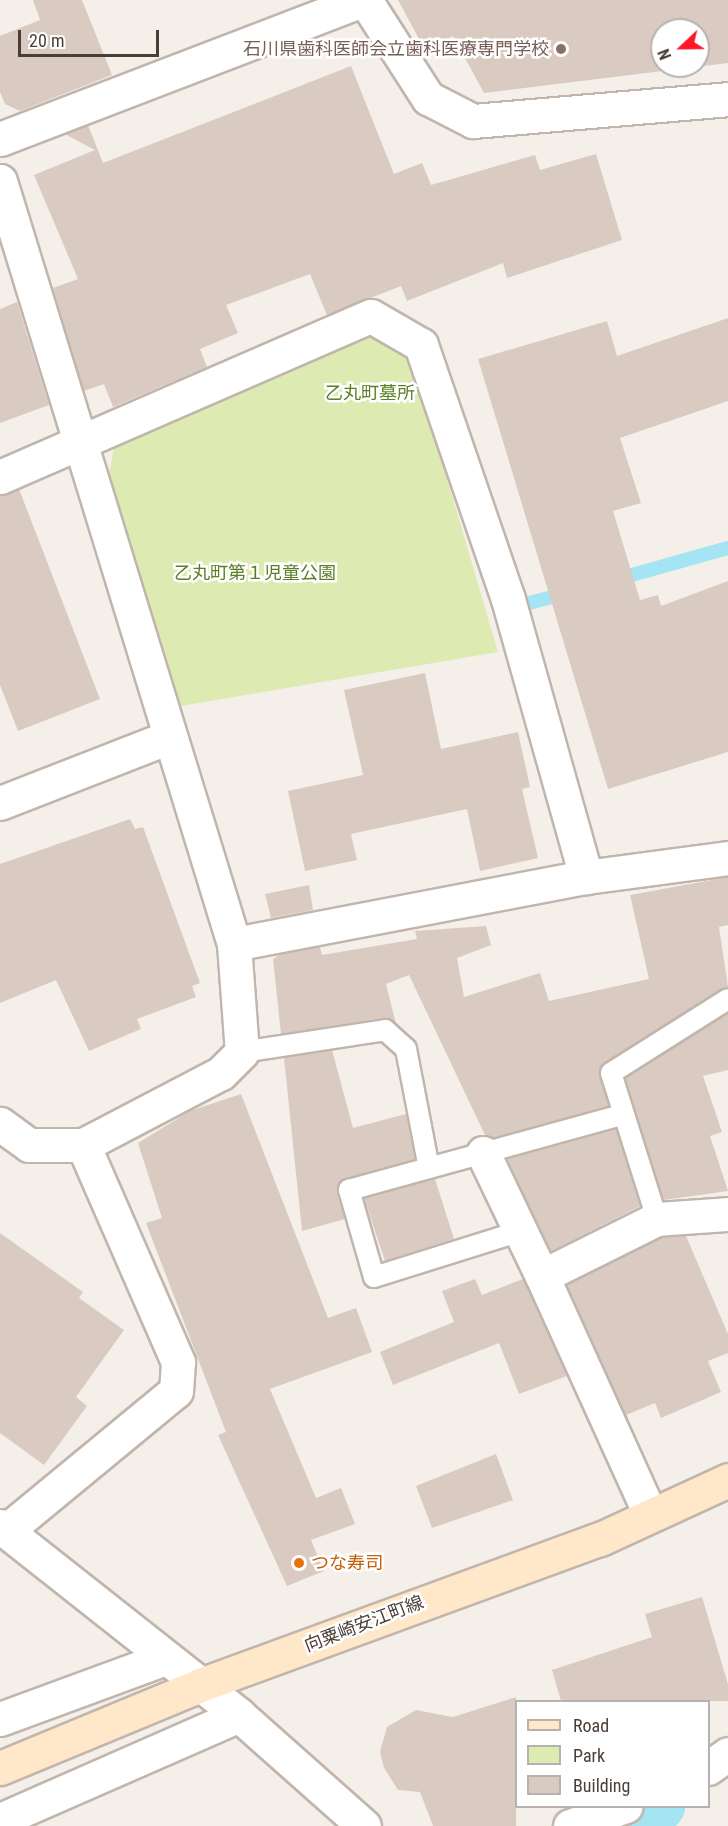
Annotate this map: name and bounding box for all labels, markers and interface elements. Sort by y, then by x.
scale bar [21,18,162,56]
north arrow [650,18,710,78]
text: 20 m [29,30,64,51]
place label: 石川県歯科医師会立歯科医療専門学校 [243,38,549,60]
marker: 石川県歯科医師会立歯科医療専門学校 [554,42,568,56]
text: N [654,46,675,62]
park label: 乙丸町墓所 [325,382,415,404]
park label: 乙丸町第１児童公園 [174,562,336,584]
place label: つな寿司 [311,1552,383,1574]
marker: つな寿司 [292,1556,306,1570]
street label: 向粟崎安江町線 [301,1591,427,1657]
legend [515,1700,710,1808]
text: Road [573,1715,609,1736]
text: Park [573,1745,605,1766]
text: Building [573,1775,630,1796]

